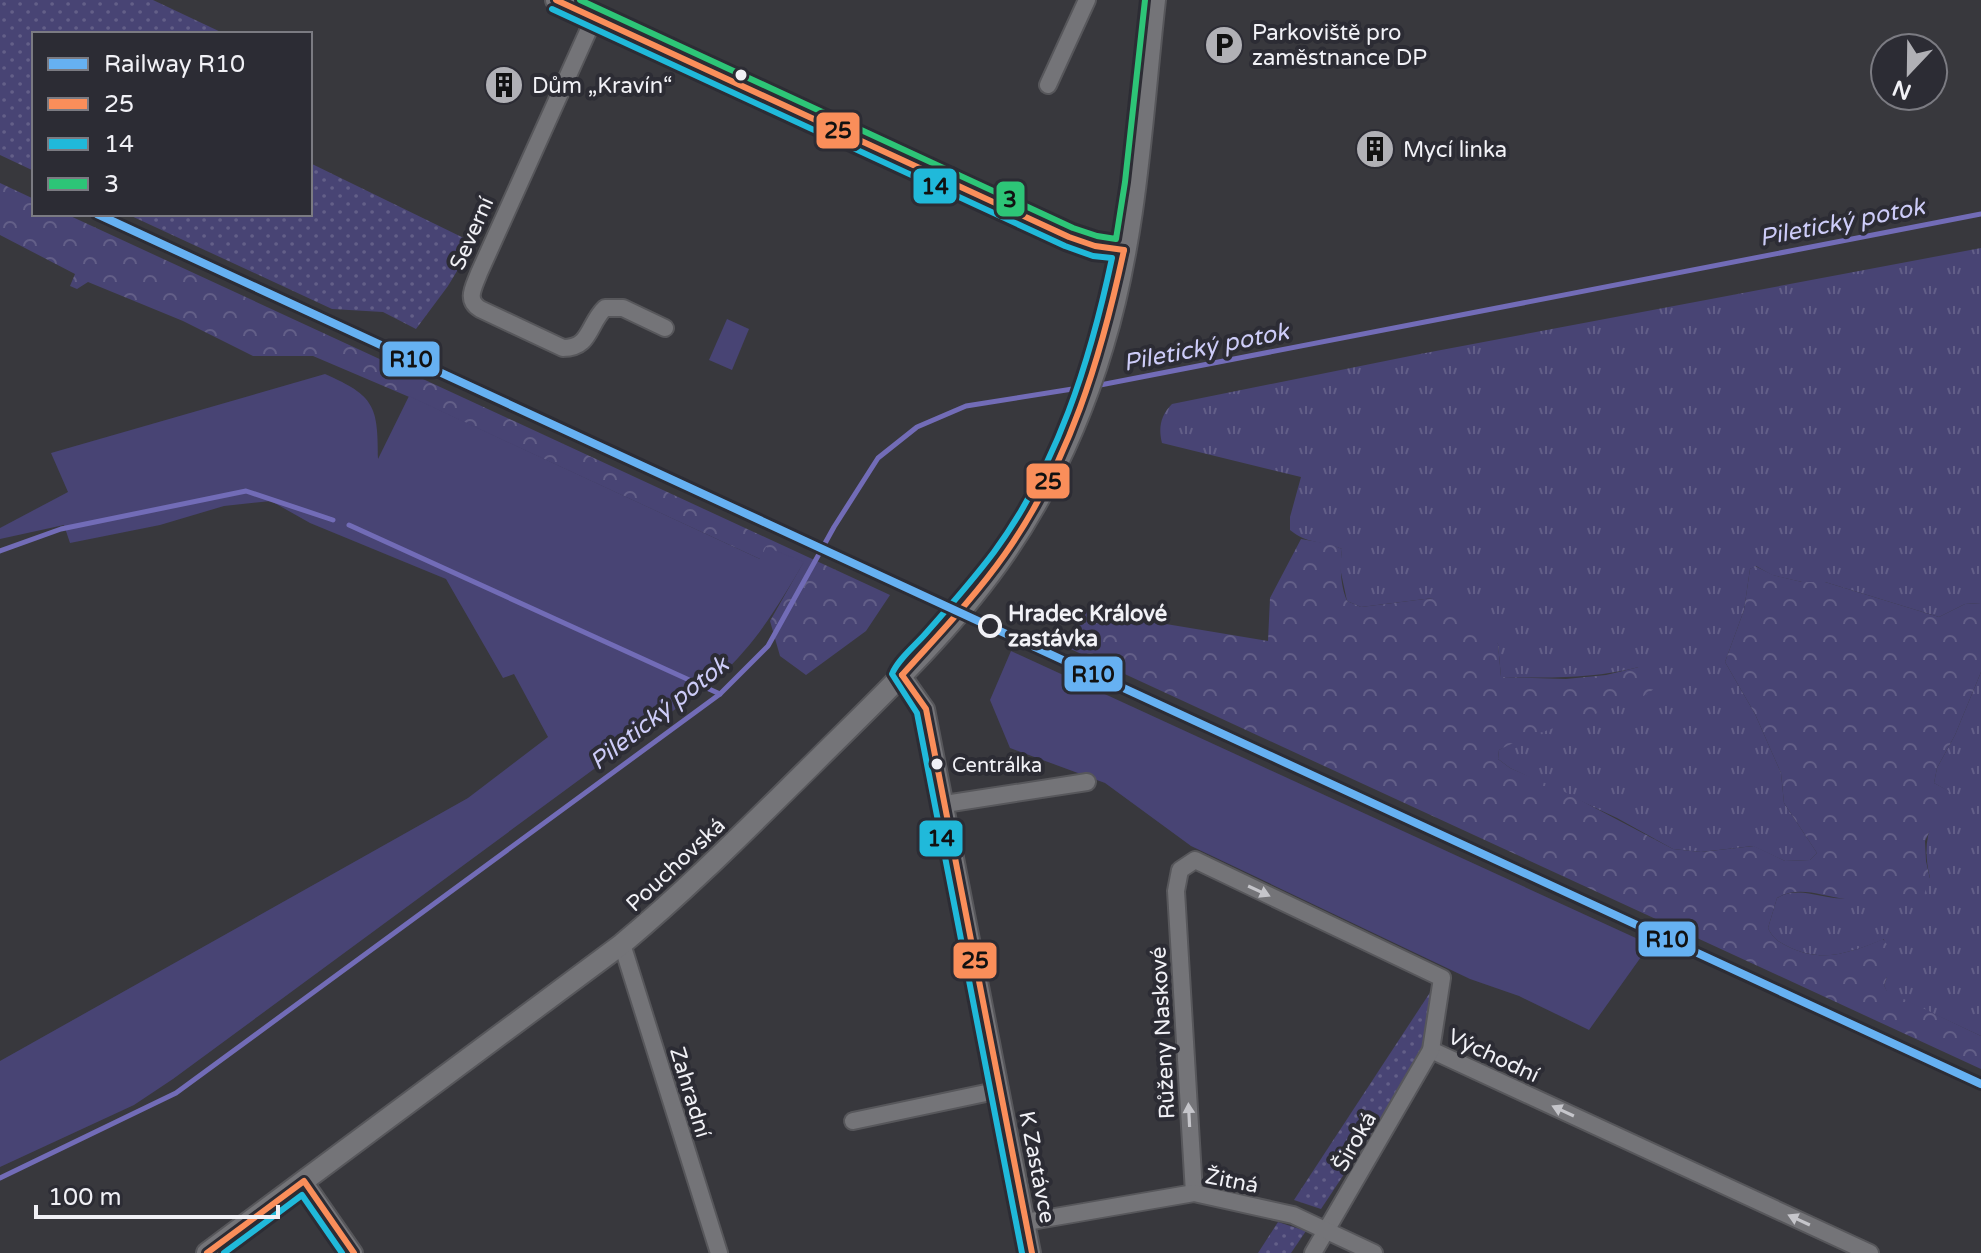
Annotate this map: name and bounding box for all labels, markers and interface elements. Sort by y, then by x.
place label: Parkoviště pro zaměstnance DP [1252,20,1427,71]
parking icon: Parkoviště pro zaměstnance DP [1203,24,1245,66]
legend [32,32,312,216]
north arrow [1869,32,1949,112]
text: Railway R10 [104,50,245,79]
building icon: Dům „Kravín“ [483,64,525,106]
unlabelled marker [733,67,749,83]
place label: Dům „Kravín“ [532,73,673,99]
text: N [1889,74,1915,105]
text: 25 [104,90,134,119]
line badge: 25 [815,111,861,150]
text: 25 [824,118,852,144]
building icon: Mycí linka [1354,128,1396,170]
text: 14 [104,130,134,159]
place label: Mycí linka [1403,137,1507,163]
line badge: 14 [912,167,958,205]
text: 3 [104,170,119,199]
text: 14 [921,174,949,200]
line badge: 3 [995,180,1026,218]
text: 3 [1003,187,1017,213]
water label: Piletický potok [1757,192,1929,253]
street label: Severní [444,193,499,274]
water label: Piletický potok [1121,317,1293,378]
line badge: R10 [381,340,441,378]
text: R10 [389,347,433,373]
line badge: 25 [1025,462,1071,500]
text: 25 [1034,469,1062,495]
place label: Hradec Králové zastávka [1008,601,1167,652]
marker: Hradec Králové zastávka [979,615,1001,637]
water label: Piletický potok [584,649,736,777]
line badge: R10 [1063,655,1124,693]
text: R10 [1071,662,1115,688]
place label: Centrálka [952,754,1042,778]
marker: Centrálka [929,756,945,772]
street label: Pouchovská [621,812,731,917]
line badge: 14 [918,819,964,858]
text: 14 [927,826,955,852]
one-way arrow [1248,884,1271,898]
line badge: R10 [1637,920,1697,958]
text: R10 [1645,927,1689,953]
line badge: 25 [952,941,998,980]
street label: Růženy Naskové [1145,946,1181,1120]
text: 25 [961,948,989,974]
street label: Východní [1444,1023,1543,1088]
street label: Zahradní [664,1044,716,1141]
one-way arrow [1182,1102,1195,1127]
one-way arrow [1551,1105,1575,1118]
street label: Široká [1327,1107,1382,1176]
street label: K Zastávce [1013,1109,1061,1225]
street label: Žitná [1203,1162,1261,1199]
scale bar [36,1169,278,1219]
text: 100 m [48,1183,122,1212]
one-way arrow [1787,1213,1811,1227]

